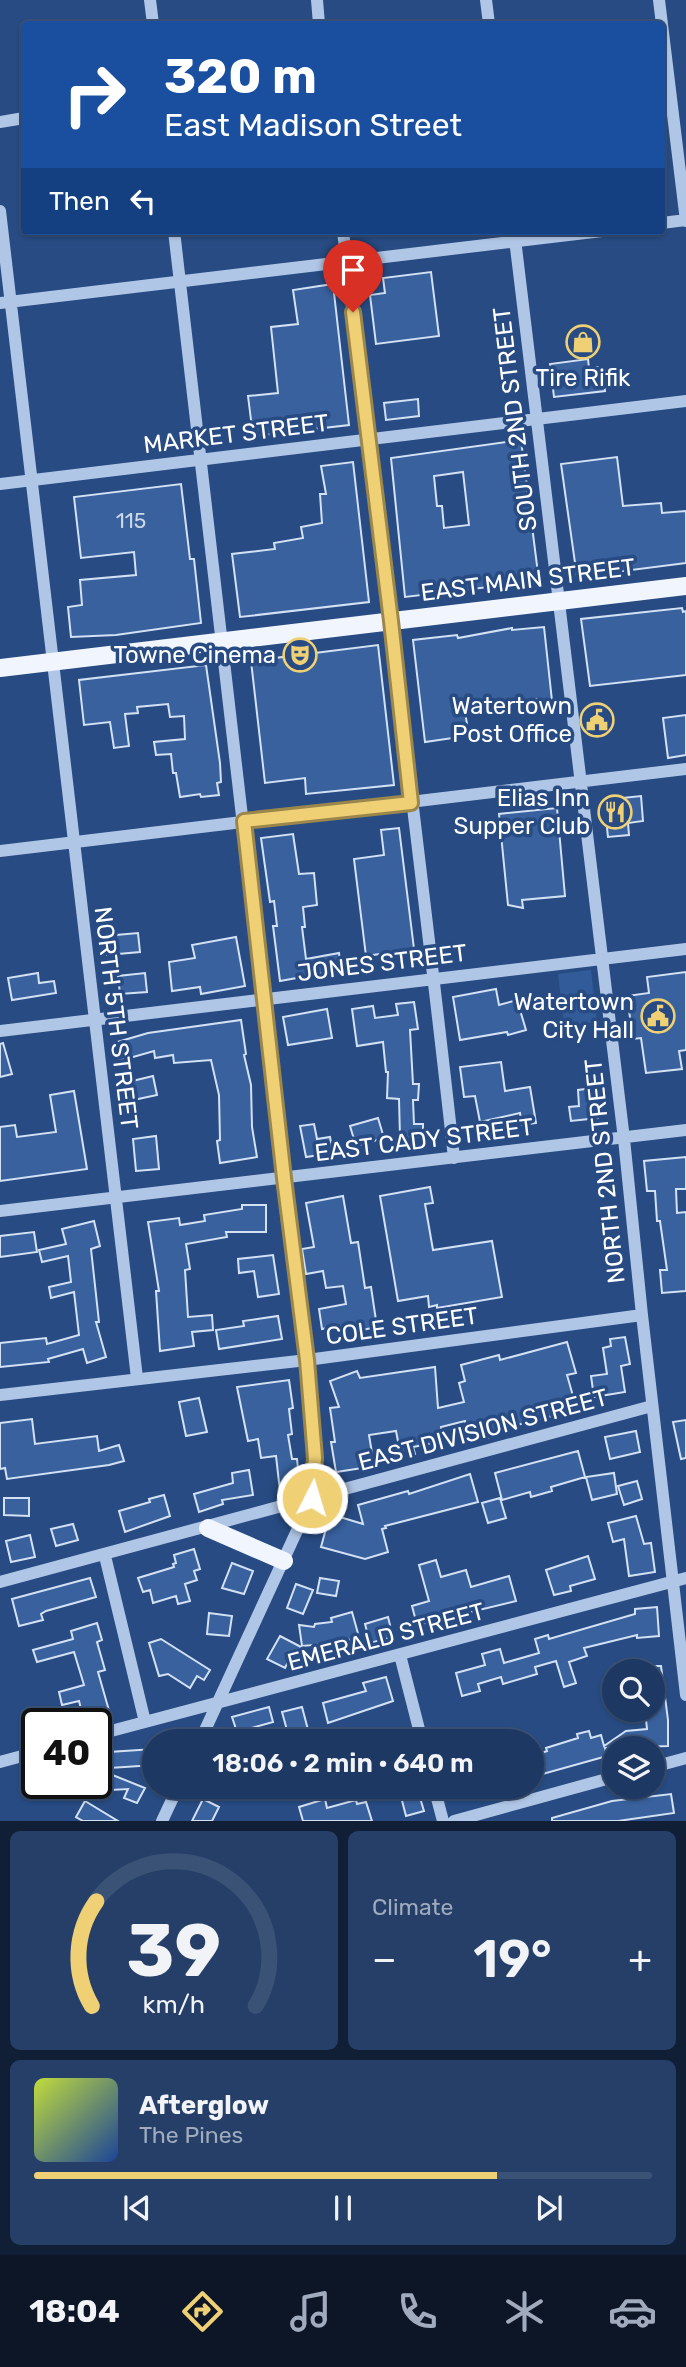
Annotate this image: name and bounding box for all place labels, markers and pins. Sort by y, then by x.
pin [323,240,383,312]
shop icon: Tire Rifik [564,323,602,361]
place label: Tire Rifik [536,364,631,392]
theatre icon: Towne Cinema [281,636,319,674]
place label: Towne Cinema [113,641,276,669]
place label: Watertown Post Office [452,692,572,748]
public building icon: Watertown Post Office [578,701,616,739]
place label: Elias Inn Supper Club [454,784,590,840]
restaurant icon: Elias Inn Supper Club [596,793,634,831]
place label: Watertown City Hall [514,988,634,1044]
public building icon: Watertown City Hall [639,997,677,1035]

